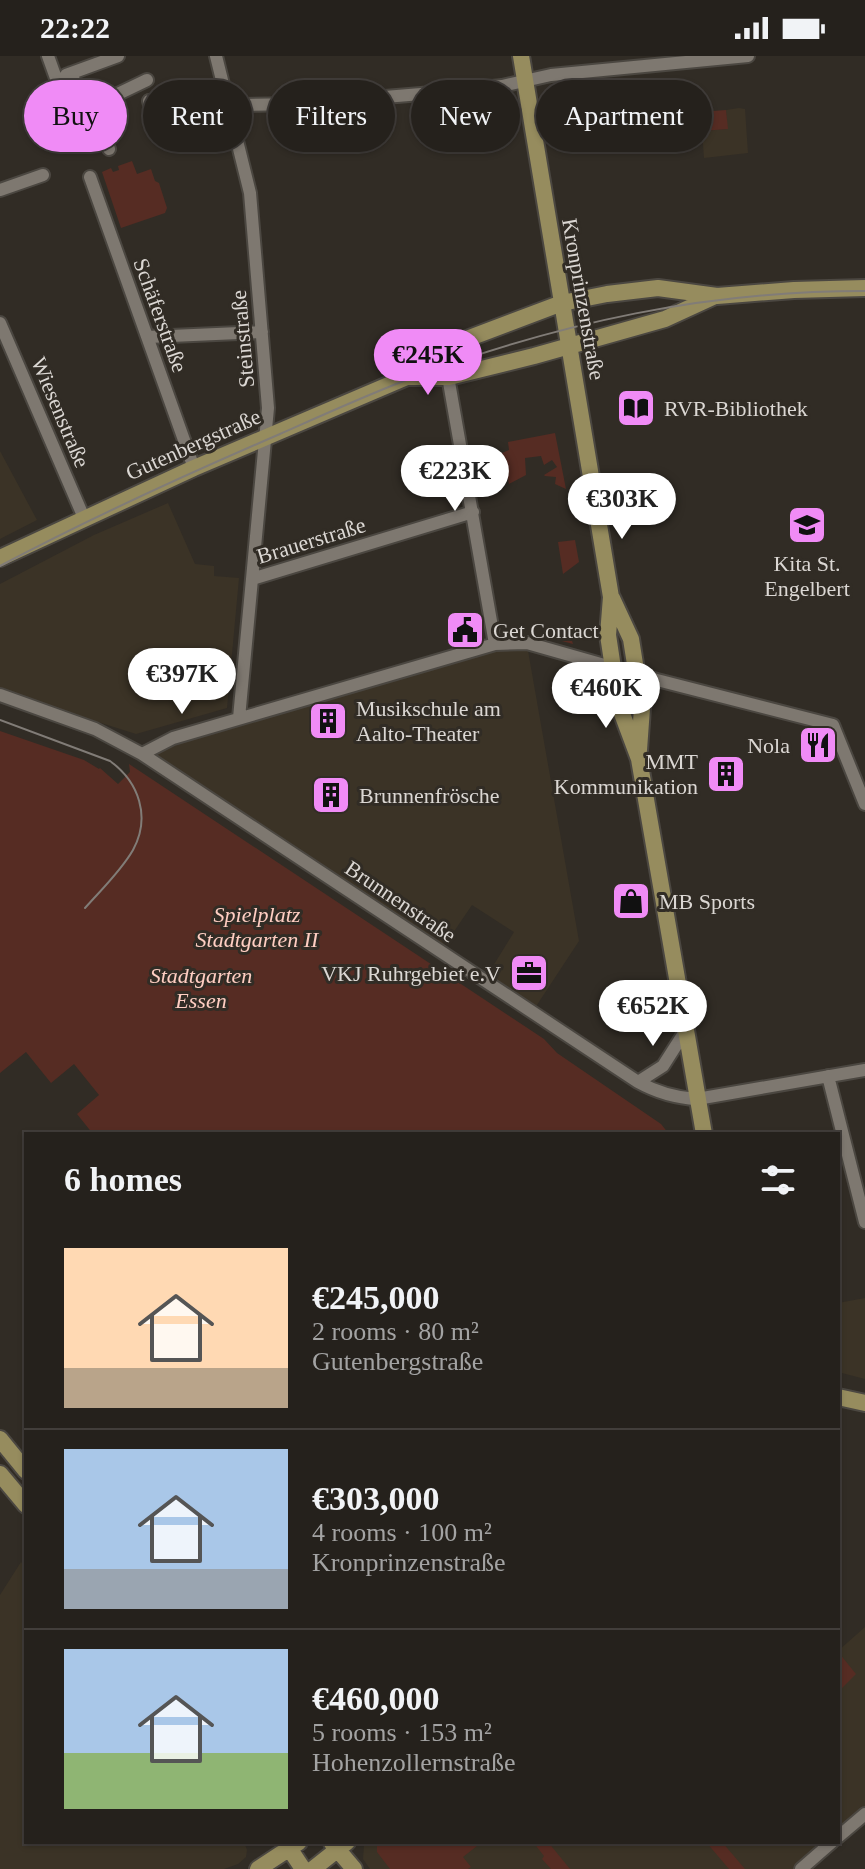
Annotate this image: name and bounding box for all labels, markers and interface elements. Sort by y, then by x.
text: 22:22 [40,11,110,44]
chip: Buy [24,80,127,152]
chip: Rent [143,80,252,152]
chip: Filters [268,80,395,152]
chip: New [411,80,520,152]
chip: Apartment [536,80,712,152]
street label: Kronprinzenstraße [557,216,610,382]
street label: Schäferstraße [128,255,193,376]
street label: Steinstraße [226,289,259,389]
pin: €245K [372,329,484,397]
text: €245K [392,340,464,369]
street label: Wiesenstraße [26,353,95,471]
library icon: RVR-Bibliothek [615,387,657,429]
place label: RVR-Bibliothek [664,396,808,421]
street label: Gutenbergstraße [122,404,265,485]
pin: €223K [399,445,511,513]
text: €223K [419,456,491,485]
pin: €303K [566,473,678,541]
text: €303K [586,484,658,513]
school or university icon: Kita St. Engelbert [786,504,828,546]
street label: Brauerstraße [254,512,369,569]
place label: Kita St. Engelbert [764,551,850,601]
public building icon: Get Contact [444,609,486,651]
place label: Get Contact [493,618,599,643]
pin: €397K [126,648,238,716]
text: €397K [146,659,218,688]
pin: €460K [550,662,662,730]
text: €460K [570,673,642,702]
place label: Musikschule am Aalto-Theater [356,696,501,746]
building icon: Musikschule am Aalto-Theater [307,700,349,742]
restaurant icon: Nola [797,724,839,766]
place label: Nola [747,733,790,758]
place label: MMT Kommunikation [554,749,699,799]
building icon: MMT Kommunikation [705,753,747,795]
building icon: Brunnenfrösche [310,774,352,816]
place label: Brunnenfrösche [359,783,500,808]
street label: Brunnenstraße [341,855,461,948]
shop icon: MB Sports [610,880,652,922]
place label: MB Sports [659,889,755,914]
park label: Spielplatz Stadtgarten II [196,902,320,952]
office icon: VKJ Ruhrgebiet e.V [508,952,550,994]
place label: VKJ Ruhrgebiet e.V [321,961,501,986]
park label: Stadtgarten Essen [150,963,252,1013]
pin: €652K [597,980,709,1048]
text: €652K [617,991,689,1020]
icon: filters [756,1158,800,1202]
text: 6 homes [64,1161,182,1198]
text: €245,000 [312,1279,440,1316]
icon: home [128,1280,224,1376]
text: 2 rooms · 80 m² [312,1317,479,1346]
text: Gutenbergstraße [312,1347,483,1376]
text: €303,000 [312,1480,440,1517]
icon: home [128,1481,224,1577]
text: 4 rooms · 100 m² [312,1518,492,1547]
text: Kronprinzenstraße [312,1548,505,1577]
text: €460,000 [312,1680,440,1717]
icon: home [128,1681,224,1777]
text: 5 rooms · 153 m² [312,1718,492,1747]
text: Hohenzollernstraße [312,1748,516,1777]

